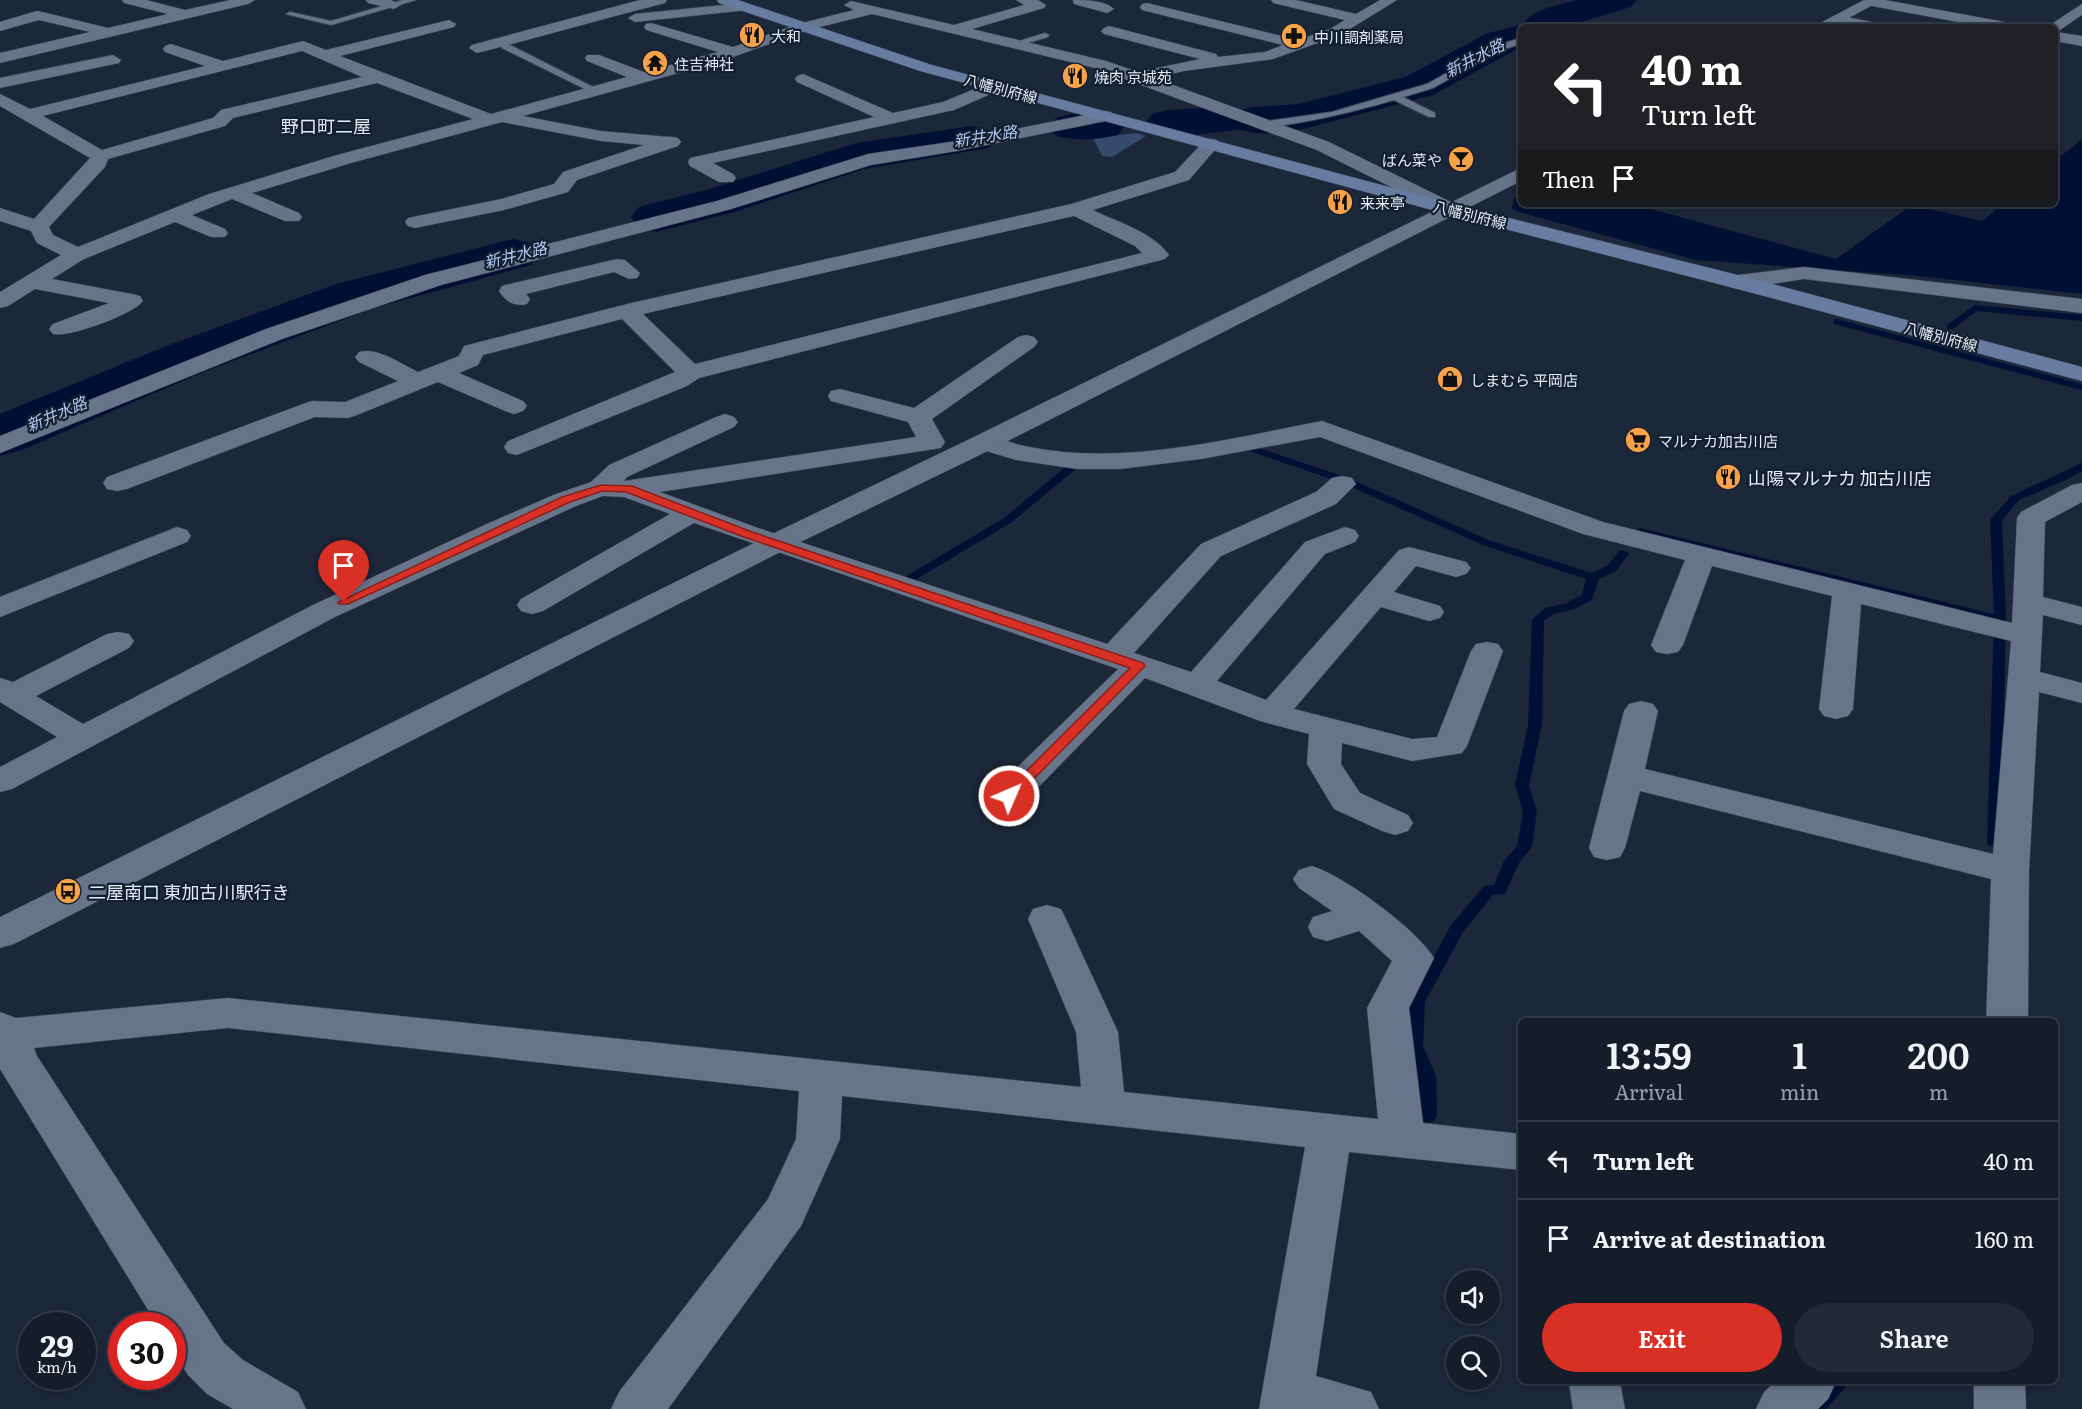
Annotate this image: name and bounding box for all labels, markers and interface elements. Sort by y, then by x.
restaurant icon: 大和 [737,20,767,50]
pharmacy icon: 中川調剤薬局 [1279,21,1309,51]
place label: 大和 [771,24,801,47]
place label: 中川調剤薬局 [1314,25,1404,48]
water label: 新井水路 [1440,31,1510,82]
text: 40 m [1641,36,1742,98]
temple icon: 住吉神社 [640,48,670,78]
icon: left [1542,48,1620,126]
place label: 住吉神社 [674,52,734,75]
restaurant icon: 焼肉 京城苑 [1060,61,1090,91]
place label: 焼肉 京城苑 [1094,65,1172,88]
street label: 八幡別府線 [962,67,1040,109]
text: Turn left [1641,93,1756,133]
district label: 野口町二屋 [281,112,371,139]
water label: 新井水路 [952,118,1020,152]
bar icon: ばん菜や [1446,144,1476,174]
place label: ばん菜や [1382,148,1442,171]
text: Then [1542,162,1595,195]
icon: arrive [1607,162,1640,195]
restaurant icon: 来来亭 [1325,187,1355,217]
place label: 来来亭 [1360,191,1405,214]
street label: 八幡別府線 [1431,194,1509,234]
water label: 新井水路 [481,234,551,273]
street label: 八幡別府線 [1902,315,1980,357]
shop icon: しまむら 平岡店 [1435,364,1465,394]
place label: しまむら 平岡店 [1470,368,1578,391]
water label: 新井水路 [22,389,92,437]
supermarket icon: マルナカ加古川店 [1623,425,1653,455]
place label: マルナカ加古川店 [1658,429,1778,452]
restaurant icon: 山陽マルナカ 加古川店 [1713,462,1743,492]
place label: 山陽マルナカ 加古川店 [1748,464,1932,491]
pin [318,540,369,602]
icon: arrive [327,549,360,582]
position arrow [977,764,1041,828]
bus stop icon: 二屋南口 東加古川駅行き [53,876,83,906]
place label: 二屋南口 東加古川駅行き [88,878,290,905]
text: 13:59 [1606,1027,1692,1080]
text: 1 [1792,1027,1807,1080]
text: 200 [1908,1027,1970,1080]
text: Arrival [1615,1076,1683,1106]
text: min [1780,1076,1819,1106]
text: m [1929,1076,1948,1106]
icon: left [1542,1144,1575,1177]
text: Turn left [1593,1144,1694,1177]
text: 40 m [1983,1144,2034,1177]
icon: arrive [1542,1222,1575,1255]
text: Arrive at destination [1593,1222,1826,1255]
text: 160 m [1975,1222,2034,1255]
map controls [1446,1270,1500,1390]
button: sound [1446,1270,1500,1324]
button: Exit [1542,1303,1782,1372]
button: Share [1794,1303,2034,1372]
speed limit sign: 30 [108,1312,186,1390]
text: 29 [40,1322,74,1366]
button: search [1446,1336,1500,1390]
text: km/h [37,1355,77,1378]

